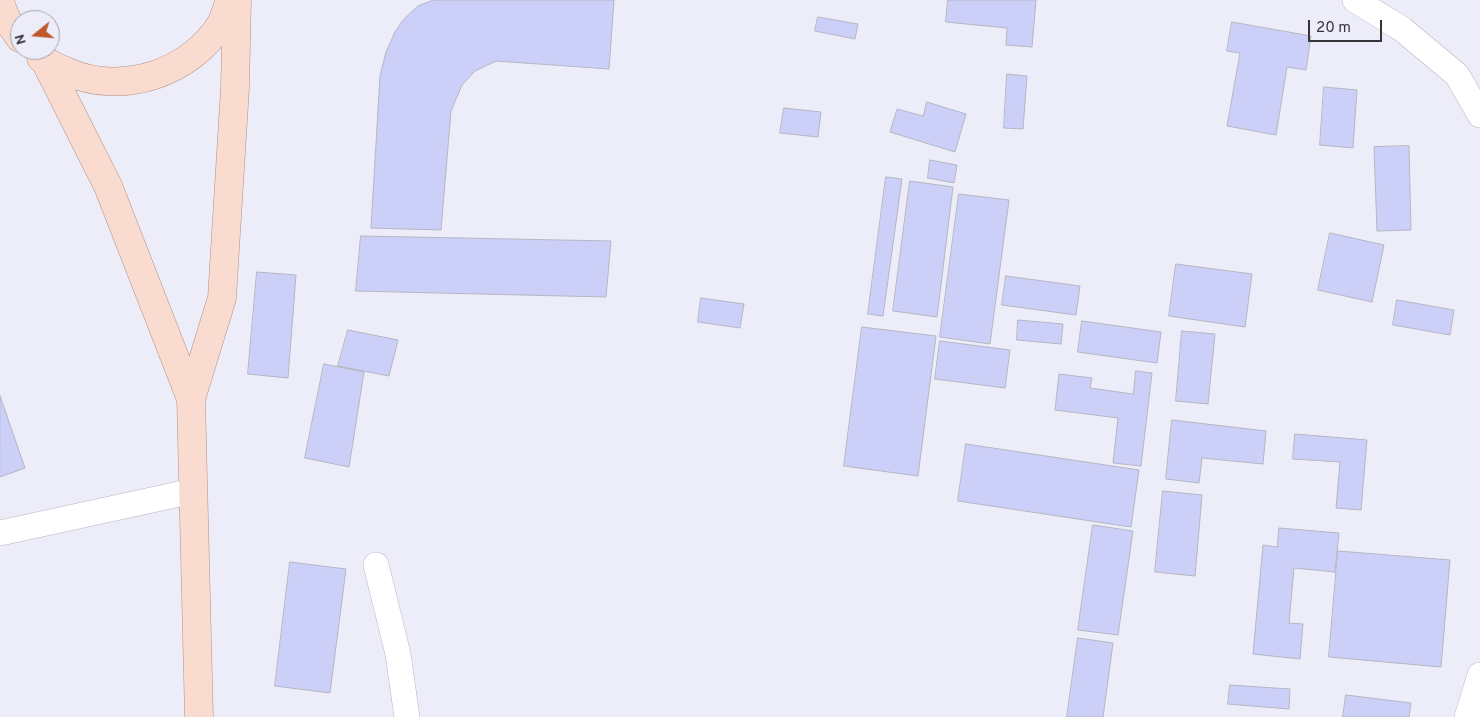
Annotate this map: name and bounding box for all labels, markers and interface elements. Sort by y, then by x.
north arrow [10,10,60,60]
scale bar [1310,10,1384,42]
text: 20 m [1316,19,1351,38]
text: N [12,32,31,47]

